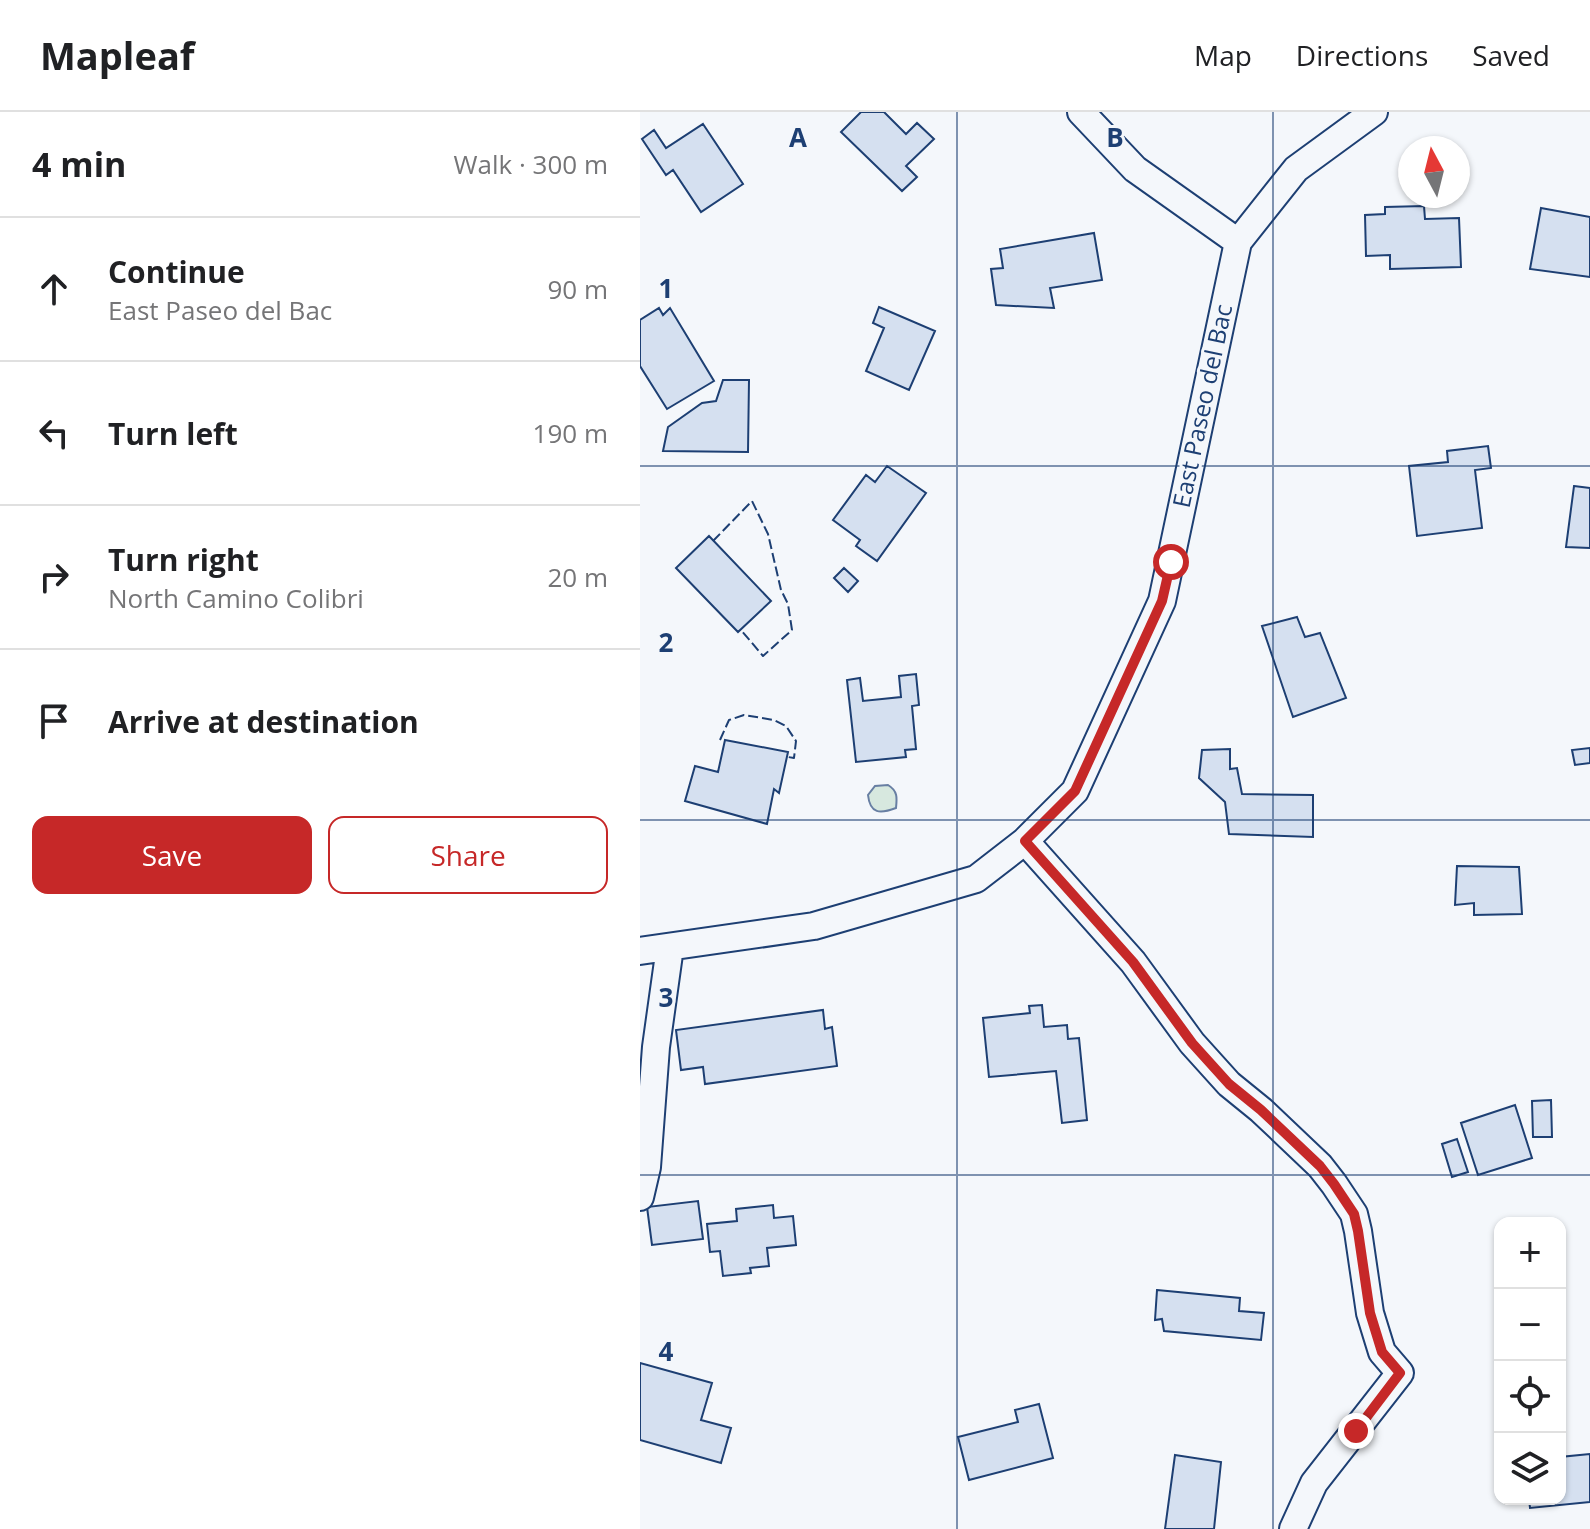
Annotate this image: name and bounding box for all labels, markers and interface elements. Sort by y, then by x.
text: Mapleaf [40,29,195,81]
text: Map [1194,36,1252,74]
text: Directions [1296,36,1428,74]
text: Saved [1472,36,1550,74]
text: A [789,119,807,155]
text: B [1106,119,1124,155]
north arrow [1398,136,1470,208]
text: 4 min [32,141,126,187]
text: Walk · 300 m [454,146,608,182]
text: Continue [108,251,245,292]
icon: ahead [32,267,76,311]
text: 1 [659,270,673,306]
text: 90 m [547,271,608,307]
text: East Paseo del Bac [108,292,332,328]
street label: East Paseo del Bac [1164,301,1239,510]
icon: left [32,411,76,455]
text: Turn left [108,413,238,454]
text: 190 m [533,415,608,451]
text: Turn right [108,539,259,580]
route start [1153,544,1189,580]
icon: right [32,555,76,599]
text: 20 m [547,559,608,595]
text: North Camino Colibri [108,580,364,616]
text: 2 [659,624,674,660]
icon: arrive [32,699,76,743]
text: Arrive at destination [108,701,419,742]
button: Save [32,816,312,894]
button: Share [328,816,608,894]
text: 3 [659,979,673,1015]
map controls [1494,1217,1566,1505]
button: + [1494,1217,1566,1289]
button: − [1494,1289,1566,1361]
text: 4 [659,1333,674,1369]
button: locate [1494,1361,1566,1433]
route end [1338,1413,1374,1449]
button: layers [1494,1433,1566,1505]

